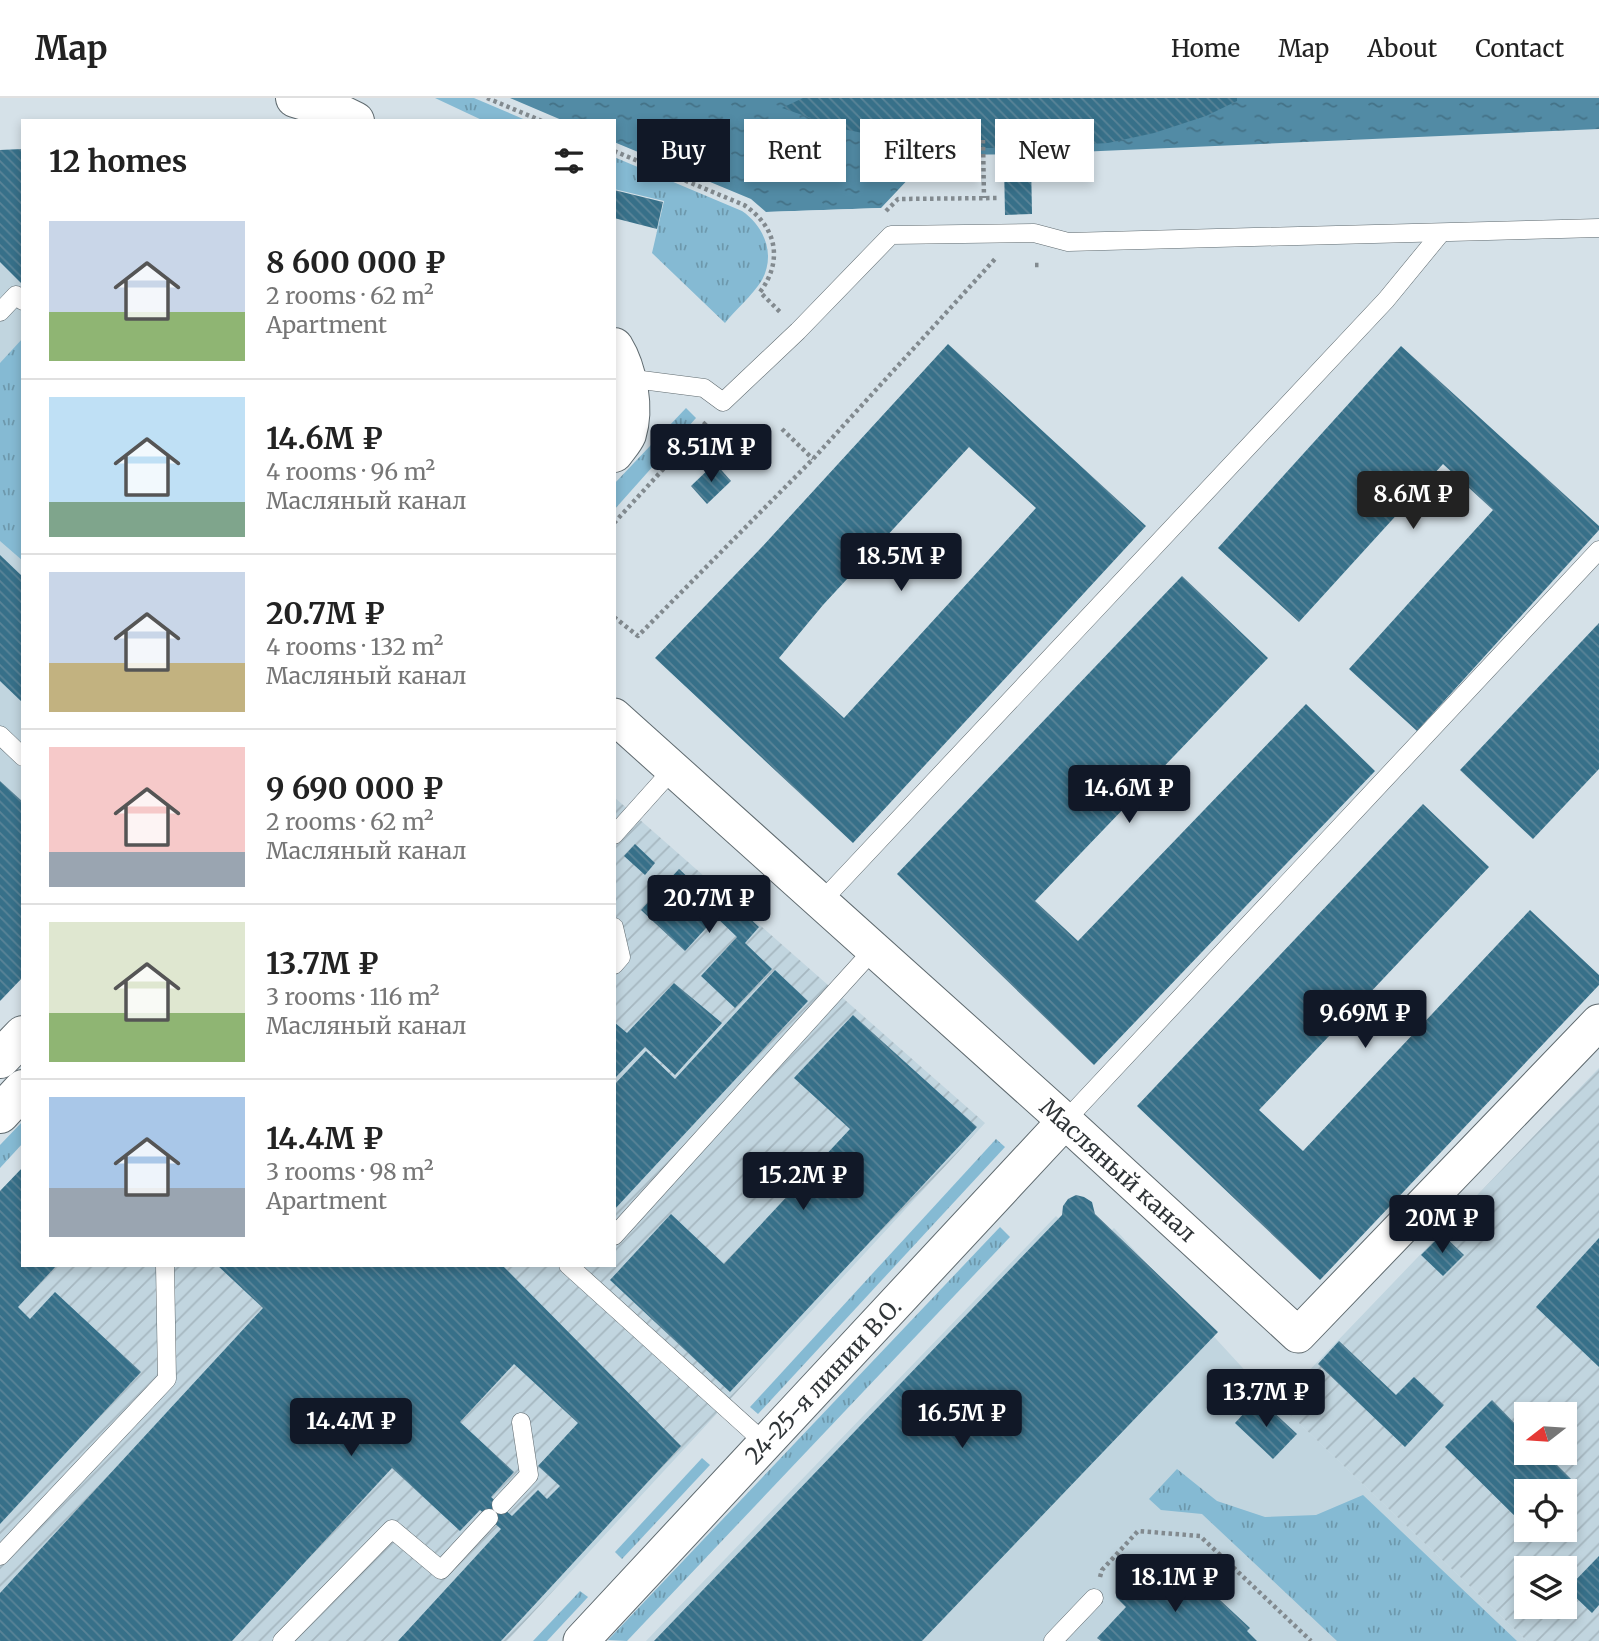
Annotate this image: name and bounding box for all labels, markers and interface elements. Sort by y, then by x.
text: Map [35,28,108,69]
text: Home [1171,33,1240,64]
text: Map [1278,33,1329,64]
text: About [1367,33,1437,64]
text: Contact [1475,33,1564,64]
chip: Buy [637,119,730,182]
chip: Rent [744,119,846,182]
chip: Filters [860,119,981,182]
chip: New [995,119,1094,182]
text: 12 homes [49,142,187,180]
icon: filters [550,142,588,180]
text: 8 600 000 ₽ [266,243,446,281]
icon: home [105,249,189,333]
text: 2 rooms · 62 m² [266,281,434,310]
text: Apartment [266,310,387,339]
text: 14.6M ₽ [266,419,383,457]
pin: 8.51M ₽ [646,424,776,484]
icon: home [105,425,189,509]
text: 8.51M ₽ [666,432,756,461]
text: 4 rooms · 96 m² [266,457,435,486]
pin: 8.6M ₽ [1356,472,1470,531]
text: 8.6M ₽ [1373,479,1453,508]
text: Масляный канал [266,486,466,515]
pin: 18.5M ₽ [836,533,966,593]
text: 18.5M ₽ [857,541,945,570]
text: 20.7M ₽ [266,594,385,632]
icon: home [105,600,189,684]
text: 4 rooms · 132 m² [266,632,443,661]
text: Масляный канал [266,661,466,690]
pin: 14.6M ₽ [1064,766,1194,825]
text: 9 690 000 ₽ [266,769,443,807]
text: 14.6M ₽ [1084,773,1174,802]
icon: home [105,775,189,859]
text: 2 rooms · 62 m² [266,807,434,836]
text: Масляный канал [266,836,466,865]
pin: 20.7M ₽ [644,876,774,935]
text: 20.7M ₽ [663,883,755,912]
text: 13.7M ₽ [266,944,379,982]
icon: home [105,950,189,1034]
text: 3 rooms · 116 m² [266,982,440,1011]
pin: 9.69M ₽ [1300,990,1430,1050]
text: 9.69M ₽ [1319,998,1411,1027]
text: Масляный канал [266,1011,466,1040]
street label: Масляный канал [1034,1092,1202,1248]
text: 14.4M ₽ [266,1119,384,1157]
icon: home [105,1125,189,1209]
pin: 15.2M ₽ [738,1152,868,1212]
text: 3 rooms · 98 m² [266,1157,434,1186]
text: 15.2M ₽ [759,1160,847,1189]
text: Apartment [266,1186,387,1215]
pin: 20M ₽ [1393,1196,1491,1255]
text: 20M ₽ [1405,1203,1479,1232]
street label: 24-25-я линии В.О. [739,1292,907,1470]
pin: 13.7M ₽ [1201,1370,1331,1429]
text: 13.7M ₽ [1223,1377,1309,1406]
pin: 16.5M ₽ [897,1390,1027,1450]
pin: 14.4M ₽ [286,1398,416,1458]
text: 16.5M ₽ [918,1398,1006,1427]
north arrow [1514,1402,1577,1465]
map controls [1514,1402,1577,1619]
text: 14.4M ₽ [306,1406,396,1435]
button: locate [1514,1479,1577,1542]
pin: 18.1M ₽ [1110,1554,1240,1614]
button: layers [1514,1556,1577,1619]
text: 18.1M ₽ [1132,1562,1218,1591]

